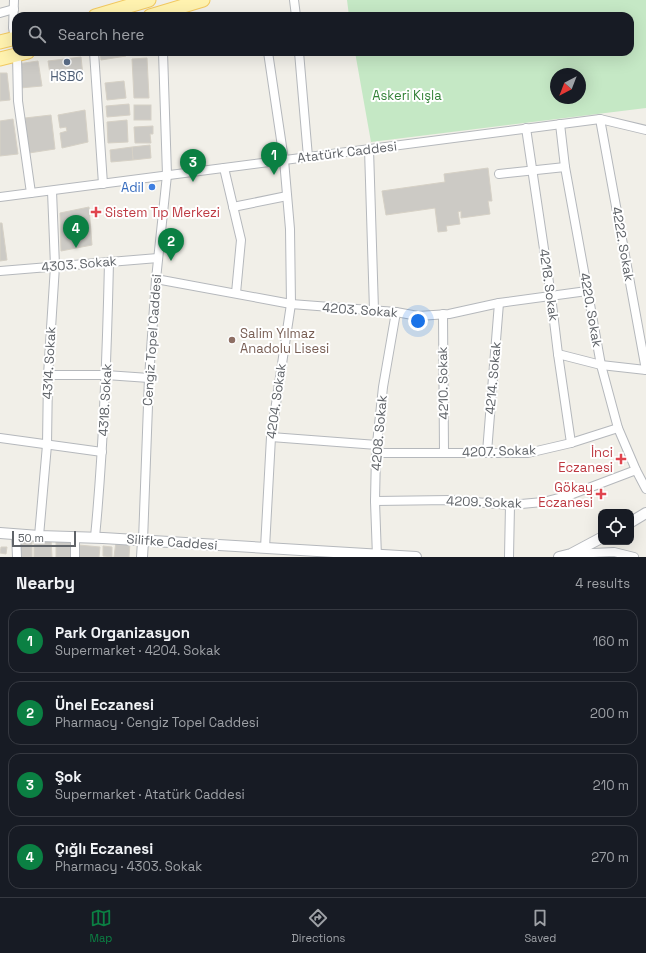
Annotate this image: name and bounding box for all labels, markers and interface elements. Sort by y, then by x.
search box [12,12,634,56]
icon: search [26,23,48,45]
text: Search here [58,25,144,44]
marker: HSBC [62,57,72,67]
place label: HSBC [50,68,84,85]
north arrow [550,68,586,104]
park label: Askeri Kışla [372,87,442,104]
street label: Atatürk Caddesi [296,137,398,167]
pin: 1 [261,142,287,175]
pin: 3 [180,149,206,182]
place label: Adil [121,179,144,196]
marker: Adil [147,182,157,192]
place label: Sistem Tıp Merkezi [105,204,220,221]
marker: Sistem Tıp Merkezi [90,206,102,218]
street label: 4222. Sokak [608,206,638,282]
pin: 4 [63,215,89,248]
pin: 2 [158,228,184,261]
street label: 4218. Sokak [536,248,562,322]
street label: 4303. Sokak [41,252,117,276]
street label: 4220. Sokak [576,271,606,349]
street label: Cengiz Topel Caddesi [139,273,165,407]
street label: 4203. Sokak [322,299,398,321]
your location [408,311,428,331]
place label: Salim Yılmaz Anadolu Lisesi [240,325,329,357]
street label: 4314. Sokak [39,326,59,400]
marker: Salim Yılmaz Anadolu Lisesi [227,335,237,345]
street label: 4214. Sokak [481,341,505,415]
street label: 4210. Sokak [434,346,452,420]
street label: 4204. Sokak [262,362,290,440]
street label: 4318. Sokak [95,363,115,437]
street label: 4208. Sokak [367,394,391,472]
street label: 4207. Sokak [462,441,536,461]
place label: İnci Eczanesi [558,444,613,476]
marker: İnci Eczanesi [616,454,626,464]
place label: Gökay Eczanesi [538,479,593,511]
marker: Gökay Eczanesi [596,489,606,499]
street label: 4209. Sokak [446,492,522,512]
map controls [598,509,634,545]
button: locate [598,509,634,545]
scale bar [12,529,76,548]
street label: Silifke Caddesi [126,530,218,554]
text: 50 m [18,531,44,545]
text: Nearby [16,572,75,594]
text: 4 results [575,575,630,592]
text: Park Organizasyon [55,623,190,642]
text: 1 [27,633,33,650]
text: 160 m [593,633,629,650]
text: Supermarket · 4204. Sokak [55,642,221,659]
text: Ünel Eczanesi [55,695,154,714]
text: 2 [26,705,34,722]
text: 200 m [590,705,629,722]
text: Pharmacy · Cengiz Topel Caddesi [55,714,259,731]
text: Şok [55,767,82,786]
text: 3 [26,777,34,794]
text: 210 m [593,777,629,794]
text: Supermarket · Atatürk Caddesi [55,786,245,803]
text: Çığlı Eczanesi [55,839,153,858]
text: 4 [26,849,34,866]
text: 270 m [591,849,629,866]
text: Pharmacy · 4303. Sokak [55,858,202,875]
tab: Map [90,907,112,945]
tab: Directions [291,907,345,945]
tab: Saved [524,907,556,945]

